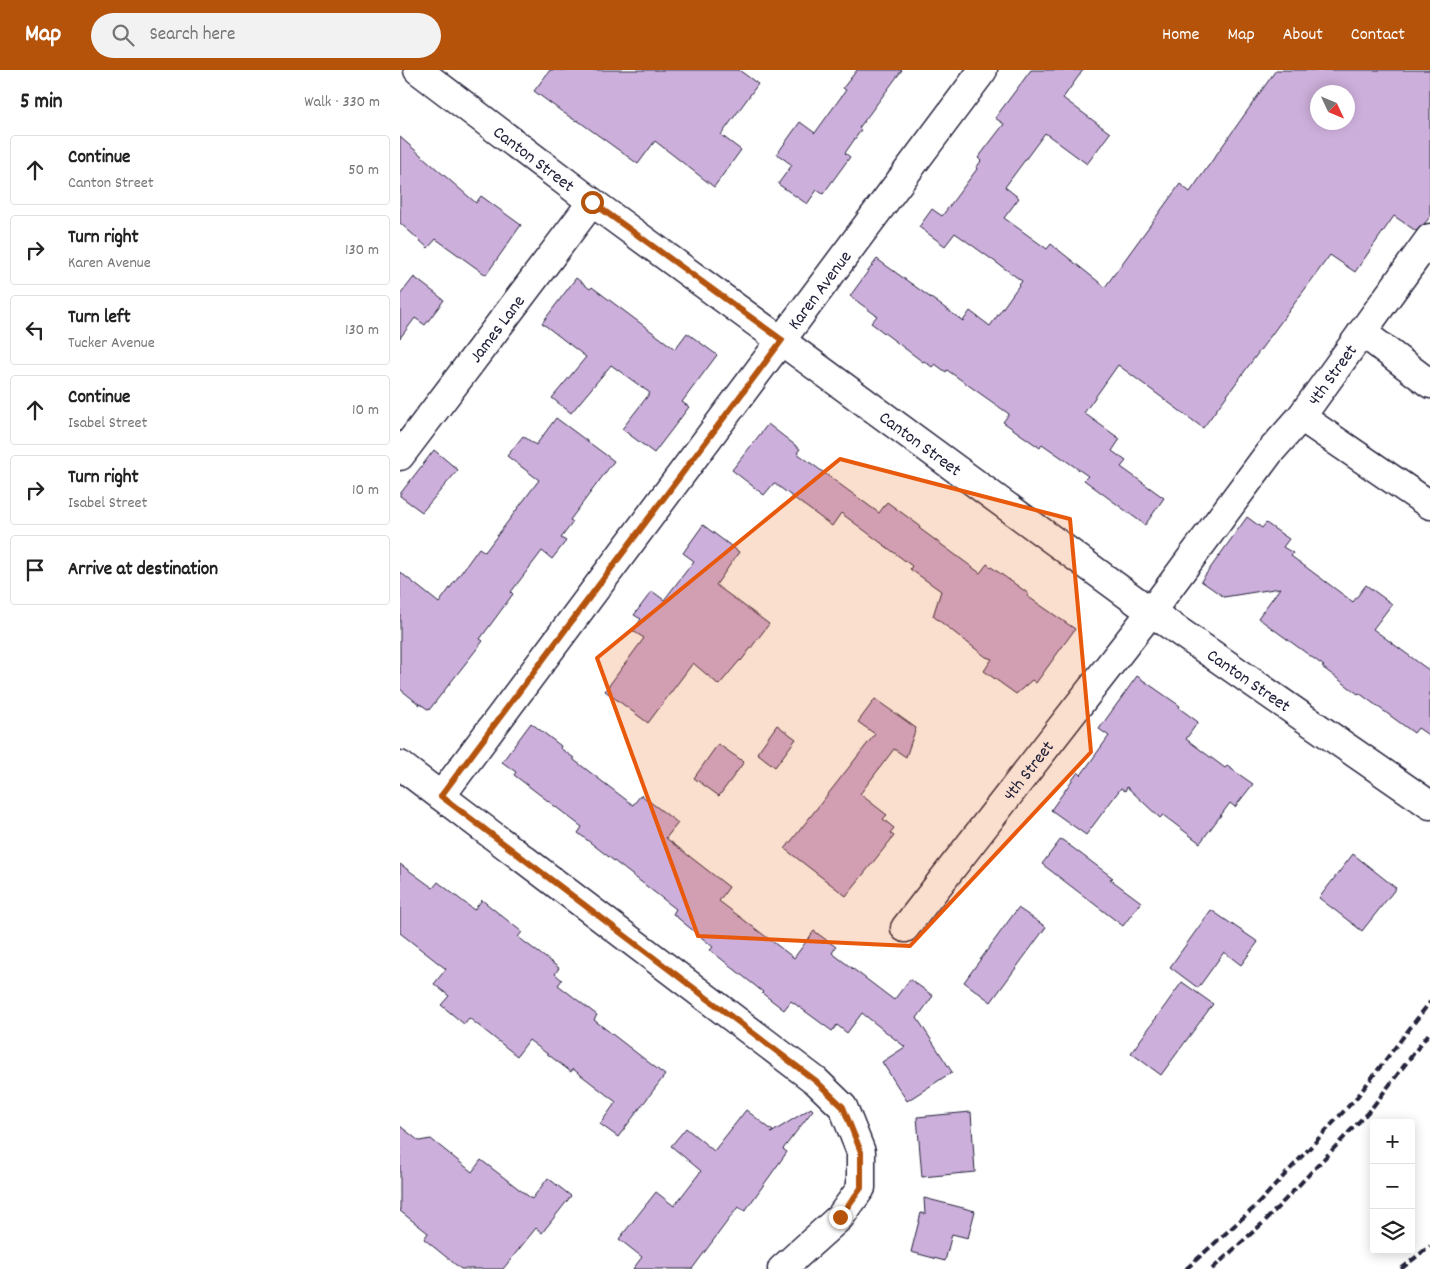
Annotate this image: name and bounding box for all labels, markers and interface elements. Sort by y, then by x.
search box [91,13,441,58]
text: Map [25,18,61,52]
icon: search [109,21,137,49]
text: Search here [149,22,235,49]
text: Home [1162,23,1199,48]
text: Map [1227,23,1255,48]
text: About [1283,23,1323,48]
text: Contact [1351,23,1405,48]
north arrow [1310,85,1355,130]
text: 5 min [20,88,63,118]
text: Walk · 330 m [304,91,380,114]
street label: Canton Street [487,121,579,200]
text: Continue [68,145,130,172]
icon: ahead [21,156,49,184]
text: 50 m [348,159,379,182]
text: Canton Street [68,172,154,195]
route start [581,191,604,214]
text: Turn right [68,225,139,252]
icon: right [21,236,49,264]
text: 130 m [345,239,379,262]
street label: Karen Avenue [783,246,859,336]
text: Karen Avenue [68,252,151,275]
street label: James Lane [465,291,532,369]
text: Turn left [68,305,131,332]
icon: left [21,316,49,344]
text: 130 m [345,319,379,342]
text: Tucker Avenue [68,332,155,355]
street label: 4th Street [1303,340,1365,412]
text: Continue [68,385,130,412]
icon: ahead [21,396,49,424]
text: 10 m [352,399,379,422]
street label: Canton Street [873,406,966,484]
text: Isabel Street [68,412,148,435]
text: Turn right [68,465,139,492]
icon: right [21,476,49,504]
text: 10 m [352,479,379,502]
text: Isabel Street [68,492,148,515]
icon: arrive [21,556,49,584]
text: Arrive at destination [68,557,218,584]
street label: Canton Street [1201,644,1295,720]
street label: 4th Street [998,736,1062,807]
map controls [1370,1119,1415,1254]
button: + [1370,1119,1415,1164]
button: − [1370,1164,1415,1209]
route end [829,1206,852,1229]
button: layers [1370,1209,1415,1254]

